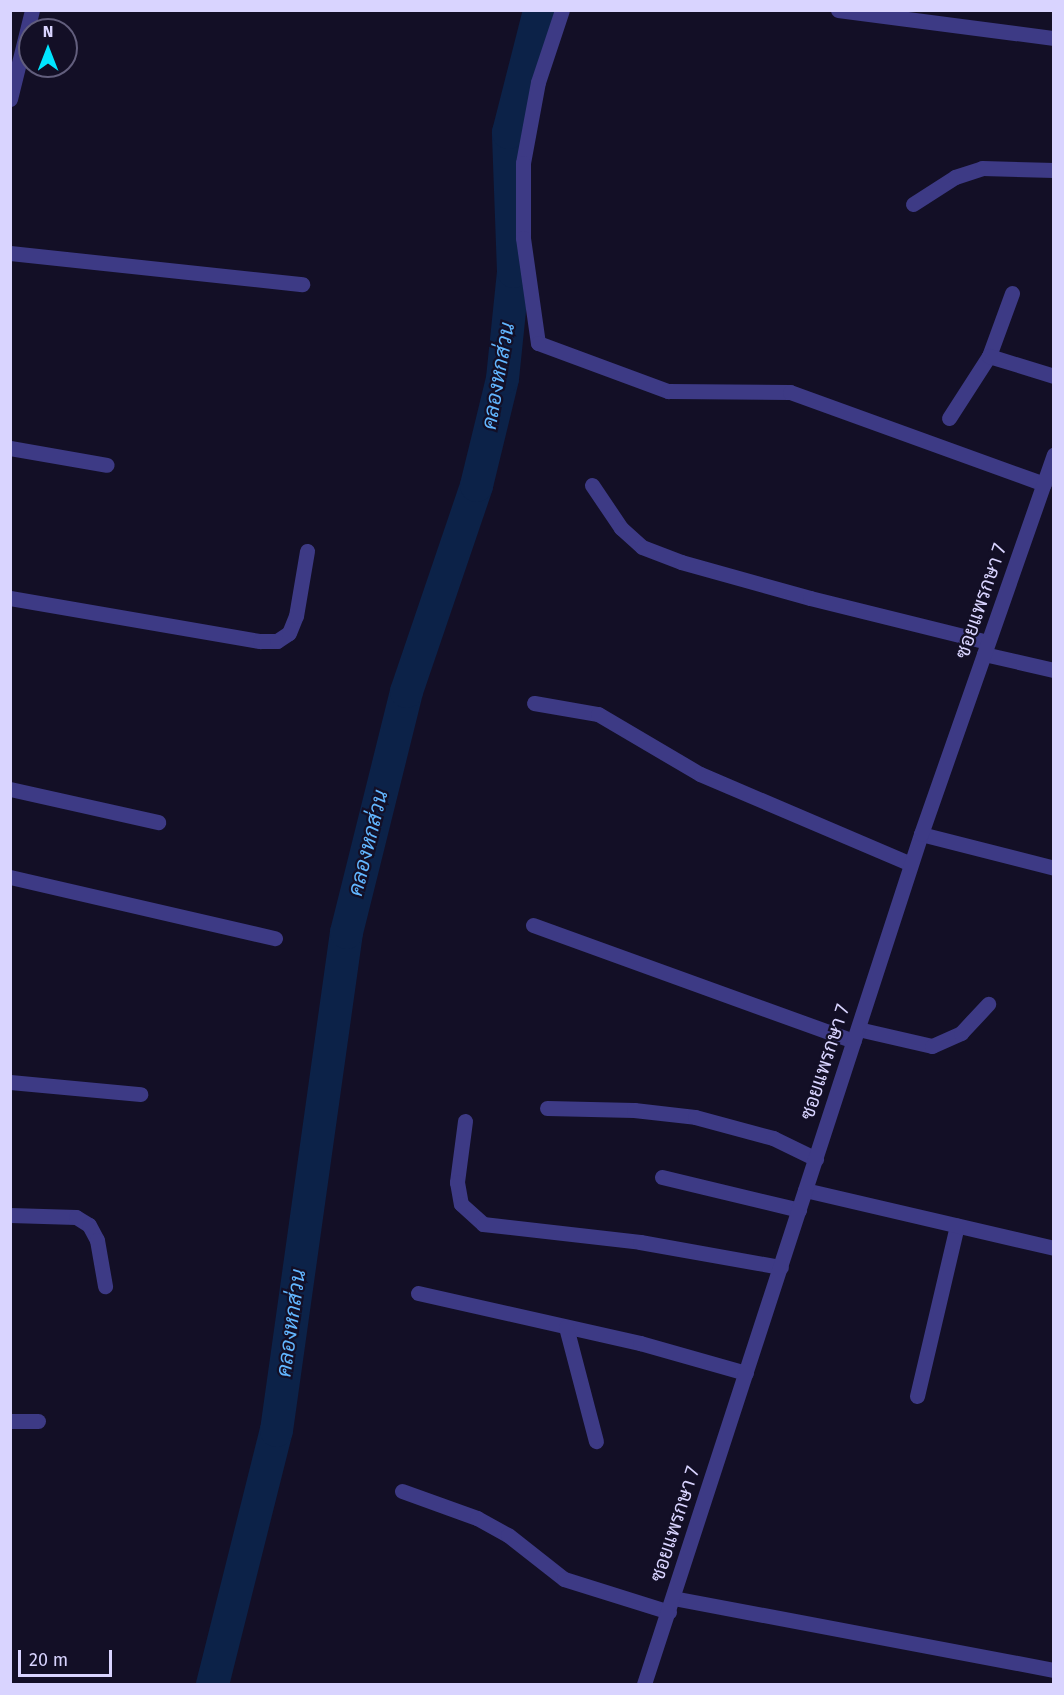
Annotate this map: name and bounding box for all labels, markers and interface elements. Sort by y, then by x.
north arrow [18,18,78,78]
text: N [43,22,53,41]
water label: คลองหกส่วน [476,320,520,432]
street label: ซอยแพรกษา 7 [950,540,1012,662]
water label: คลองหกส่วน [343,787,393,899]
street label: ซอยแพรกษา 7 [795,1001,855,1123]
water label: คลองหกส่วน [271,1268,311,1378]
street label: ซอยแพรกษา 7 [645,1463,705,1585]
scale bar [21,1638,116,1676]
text: 20 m [29,1649,68,1671]

